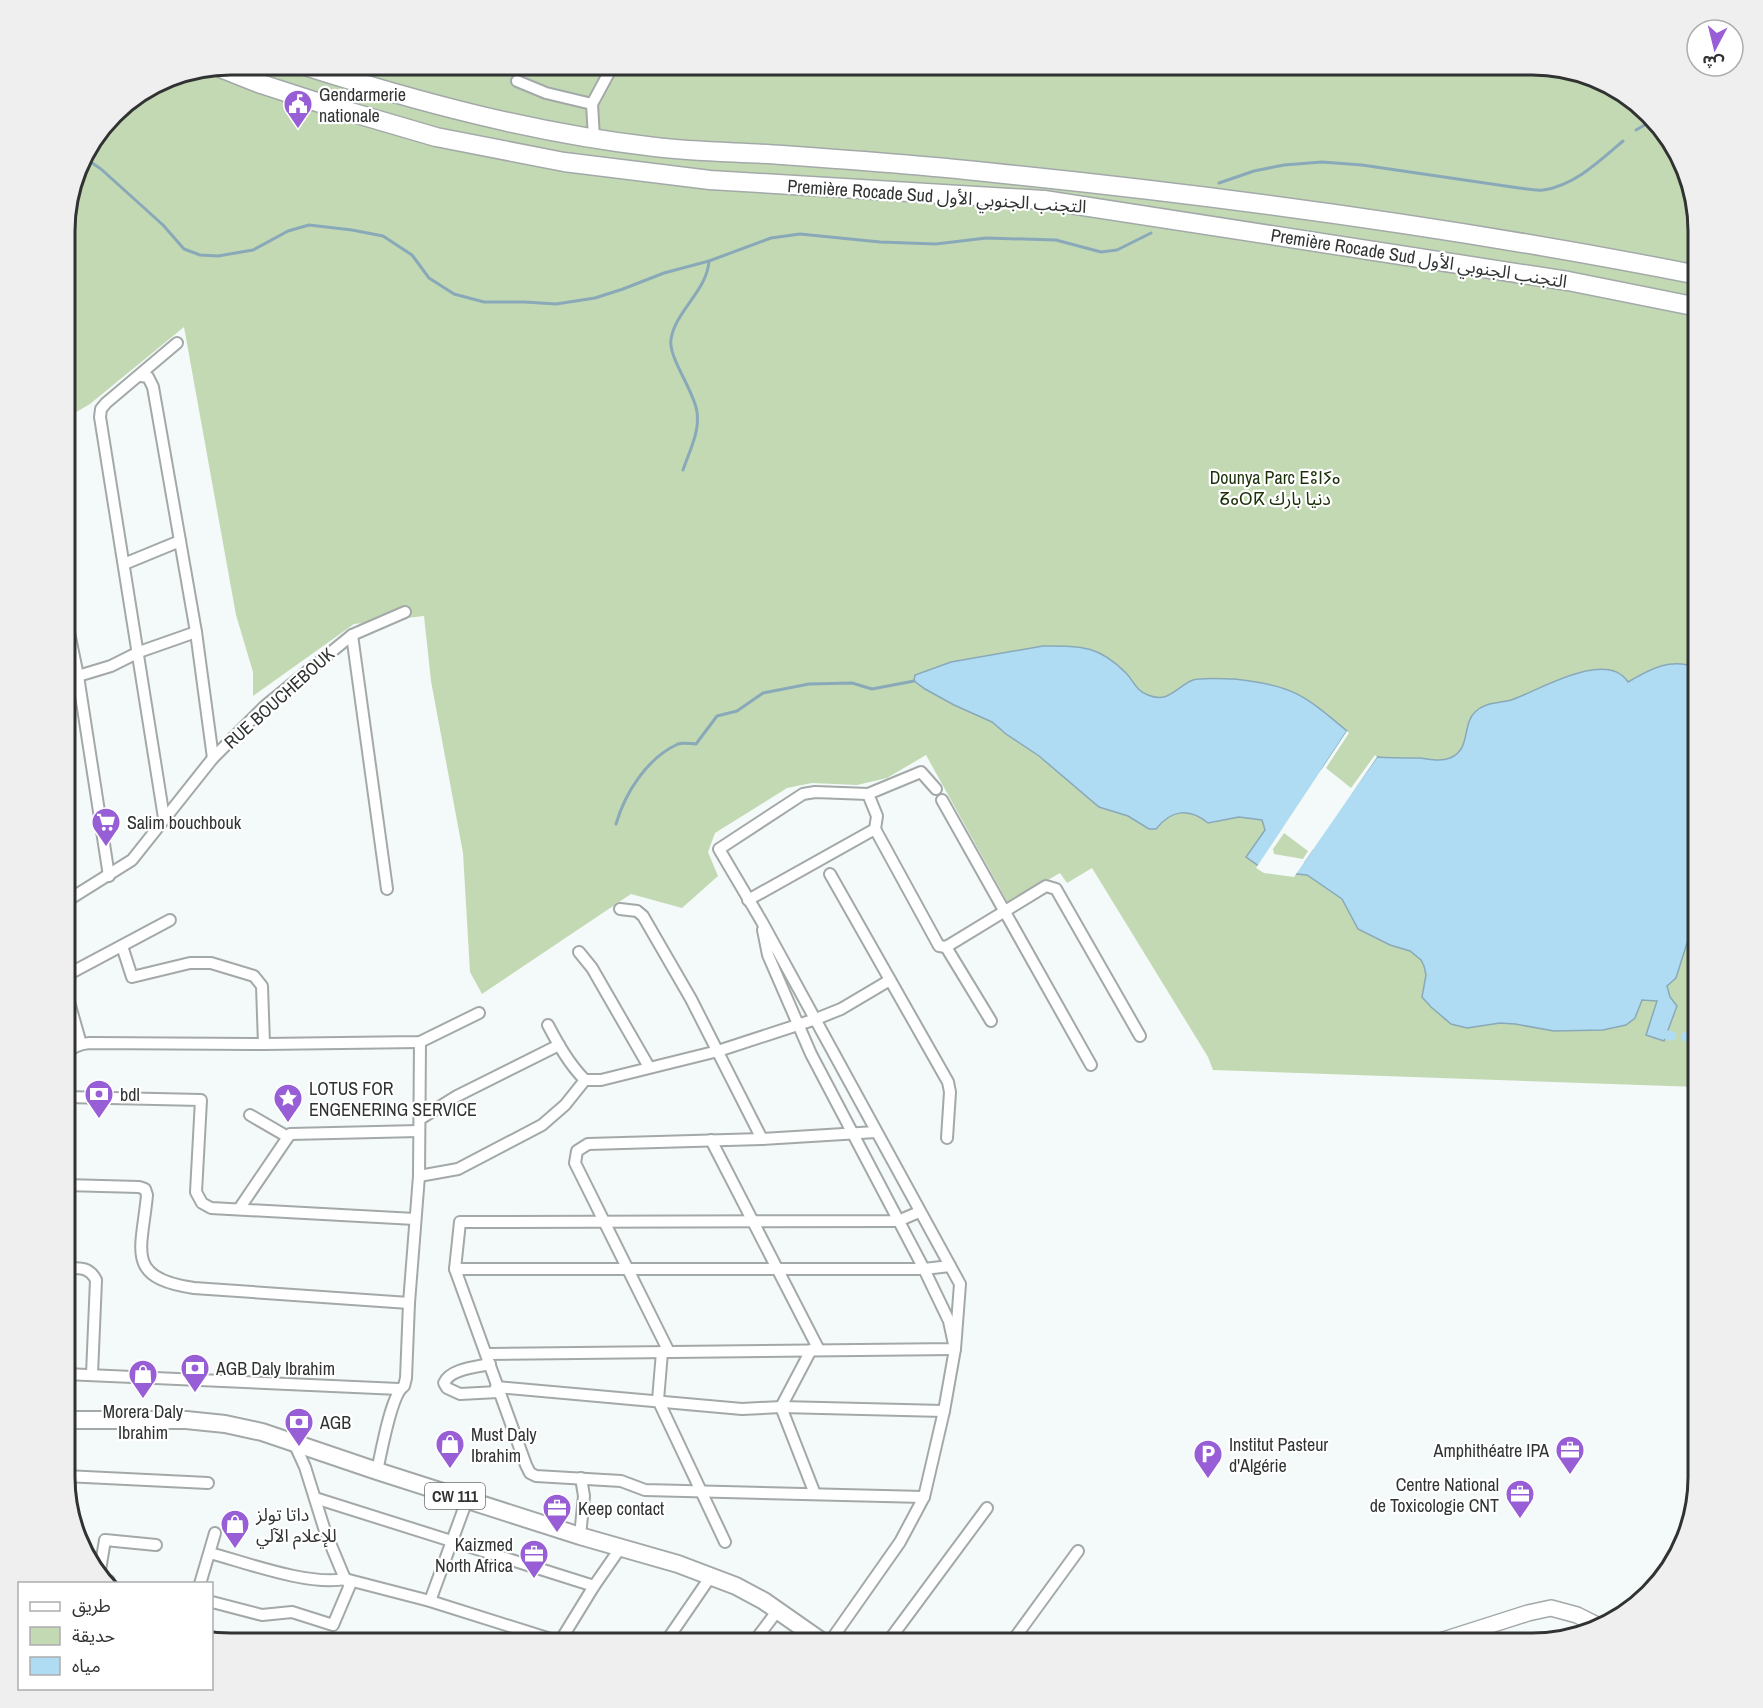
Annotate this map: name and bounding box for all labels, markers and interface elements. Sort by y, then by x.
north arrow [1685,18,1745,78]
text: ش [1701,51,1725,75]
place label: Gendarmerie nationale [319,82,406,128]
public building icon: Gendarmerie nationale [282,88,314,130]
street label: Première Rocade Sud التجنب الجنوبي الأول [786,173,1087,220]
street label: Première Rocade Sud التجنب الجنوبي الأول [1269,222,1569,295]
park label: Dounya Parc ⴹⵓⵏⵢⴰ ⵒⴰⵔⴽ دنيا بارك [1210,465,1340,511]
street label: RUE BOUCHEBOUK [219,642,340,754]
supermarket icon: Salim bouchbouk [90,806,122,848]
place label: Salim bouchbouk [127,810,242,835]
place label: LOTUS FOR ENGENERING SERVICE [309,1076,477,1122]
bank icon: bdl [83,1078,115,1120]
place label: bdl [120,1082,140,1107]
place icon: LOTUS FOR ENGENERING SERVICE [272,1082,304,1124]
bank icon: AGB Daly Ibrahim [179,1352,211,1394]
place label: AGB Daly Ibrahim [215,1356,335,1381]
shop icon: Morera Daly Ibrahim [127,1358,159,1400]
place label: Morera Daly Ibrahim [103,1399,184,1445]
bank icon: AGB [283,1406,315,1448]
place label: AGB [319,1410,351,1435]
place label: Must Daly Ibrahim [471,1422,537,1468]
shop icon: Must Daly Ibrahim [434,1428,466,1470]
place label: Institut Pasteur d'Algérie [1229,1432,1328,1478]
office icon: Amphithéatre IPA [1554,1434,1586,1476]
parking icon: Institut Pasteur d'Algérie [1192,1438,1224,1480]
place label: Amphithéatre IPA [1433,1438,1549,1463]
place label: Centre National de Toxicologie CNT [1370,1472,1499,1518]
office icon: Centre National de Toxicologie CNT [1504,1478,1536,1520]
road number: CW 111 [425,1483,485,1509]
office icon: Keep contact [541,1492,573,1534]
place label: Keep contact [578,1496,664,1521]
place label: داتا تولز للإعلام الآلي [255,1502,337,1550]
shop icon: داتا تولز للإعلام الآلي [219,1508,251,1550]
place label: Kaizmed North Africa [435,1532,513,1578]
office icon: Kaizmed North Africa [518,1538,550,1580]
legend [18,1582,213,1690]
text: طريق [72,1593,111,1618]
text: حديقة [72,1623,115,1648]
text: مياه [72,1653,101,1678]

